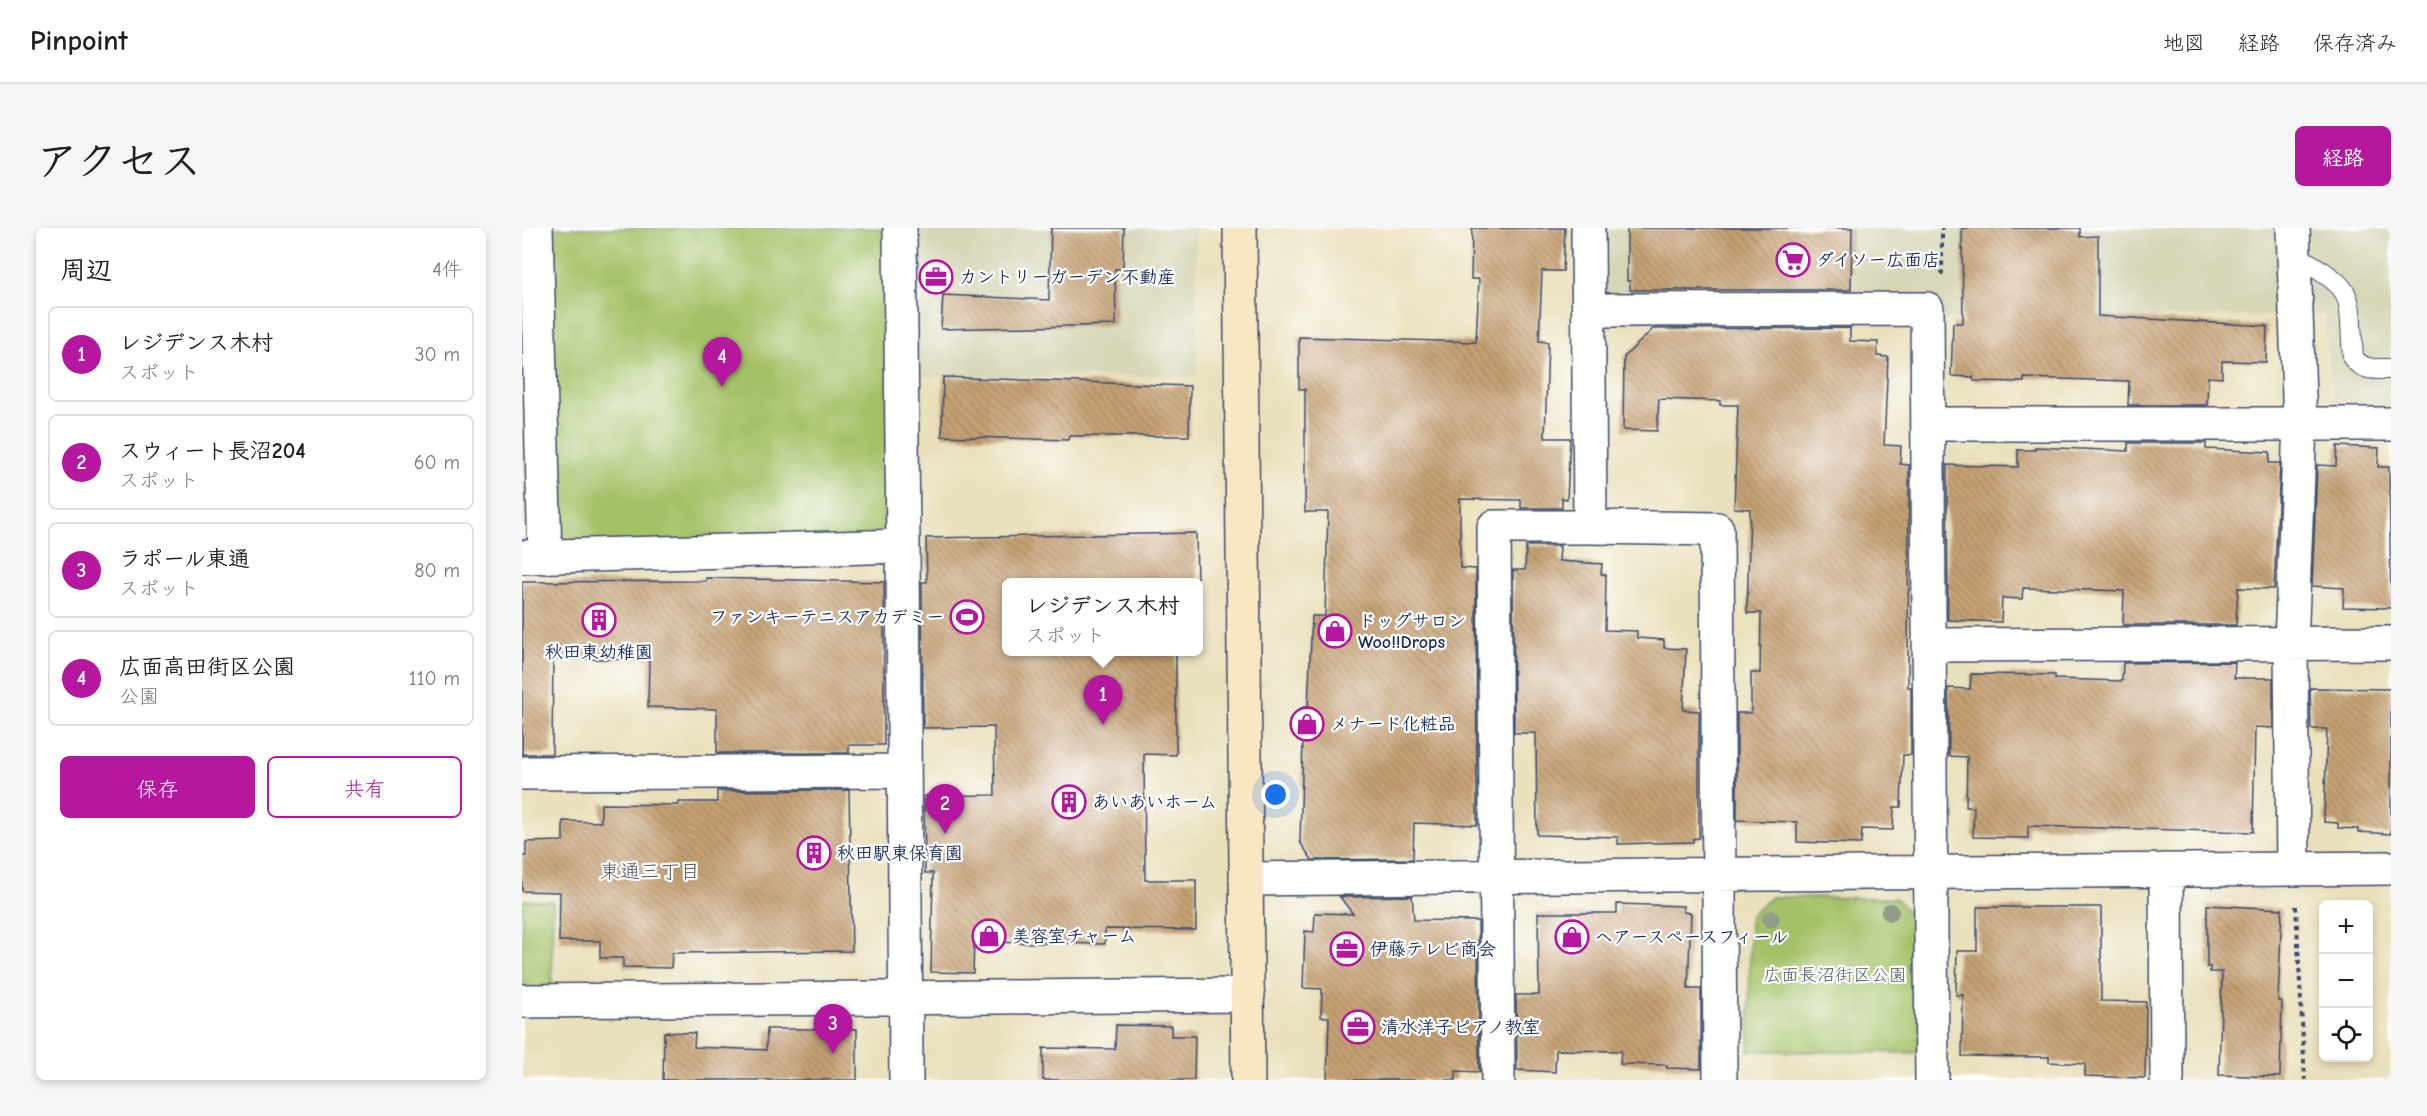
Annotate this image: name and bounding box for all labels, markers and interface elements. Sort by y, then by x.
text: Pinpoint [30,25,128,57]
text: 地図 [2163,31,2205,55]
text: 経路 [2238,31,2280,55]
text: 保存済み [2313,31,2397,55]
button: 経路 [2295,126,2391,186]
text: アクセス [36,137,201,186]
supermarket icon: ダイソー広面店 [1775,242,1811,278]
place label: ダイソー広面店 [1816,250,1940,271]
text: 周辺 [60,256,112,286]
text: 4件 [432,258,462,281]
office icon: カントリーガーデン不動産 [918,259,954,295]
place label: カントリーガーデン不動産 [959,267,1175,288]
text: レジデンス木村 [119,330,273,356]
pin: 4 [702,338,742,387]
text: 1 [78,343,85,366]
text: 30 m [414,343,460,366]
text: スポット [119,361,199,384]
text: スウィート長沼204 [119,438,306,464]
text: 2 [77,451,86,474]
text: 60 m [414,451,460,474]
text: スポット [119,469,199,492]
text: ラポール東通 [119,546,250,572]
text: 3 [77,559,86,582]
text: 80 m [414,559,460,582]
text: スポット [119,577,199,600]
popup [1002,578,1203,656]
text: レジデンス木村 [1025,593,1180,619]
sports icon: ファンキーテニスアカデミー [949,599,985,635]
building icon: 秋田東幼稚園 [581,602,617,638]
place label: ファンキーテニスアカデミー [710,607,944,628]
place label: ドッグサロン Woo!!Drops [1358,611,1466,653]
shop icon: ドッグサロン Woo!!Drops [1317,613,1353,649]
text: スポット [1025,624,1105,647]
place label: 秋田東幼稚園 [545,642,653,663]
text: 広面高田街区公園 [119,654,295,680]
text: 4 [77,667,86,690]
text: 110 m [409,667,460,690]
pin: 1 [1084,676,1122,725]
text: 公園 [119,685,159,708]
shop icon: メナード化粧品 [1289,706,1325,742]
place label: メナード化粧品 [1330,714,1456,735]
button: 保存 [60,756,255,818]
button: 共有 [267,756,462,818]
your location [1261,780,1290,809]
pin: 2 [926,784,964,834]
building icon: あいあいホーム [1051,784,1087,820]
place label: あいあいホーム [1092,792,1217,813]
building icon: 秋田駅東保育園 [796,835,832,871]
place label: 秋田駅東保育園 [837,843,963,864]
district label: 東通三丁目 [600,860,700,883]
map controls [2319,900,2373,1062]
button: + [2319,900,2373,954]
shop icon: 美容室チャーム [971,918,1007,954]
shop icon: ヘアースペースフィール [1554,919,1590,955]
place label: 美容室チャーム [1012,926,1137,947]
place label: ヘアースペースフィール [1595,927,1788,948]
office icon: 伊藤テレビ商会 [1329,931,1365,967]
place label: 伊藤テレビ商会 [1370,939,1496,960]
button: − [2319,954,2373,1008]
park label: 広面長沼街区公園 [1763,965,1907,986]
pin: 3 [814,1004,852,1054]
button: locate [2319,1008,2373,1062]
office icon: 清水洋子ピアノ教室 [1340,1009,1376,1045]
place label: 清水洋子ピアノ教室 [1381,1017,1541,1038]

